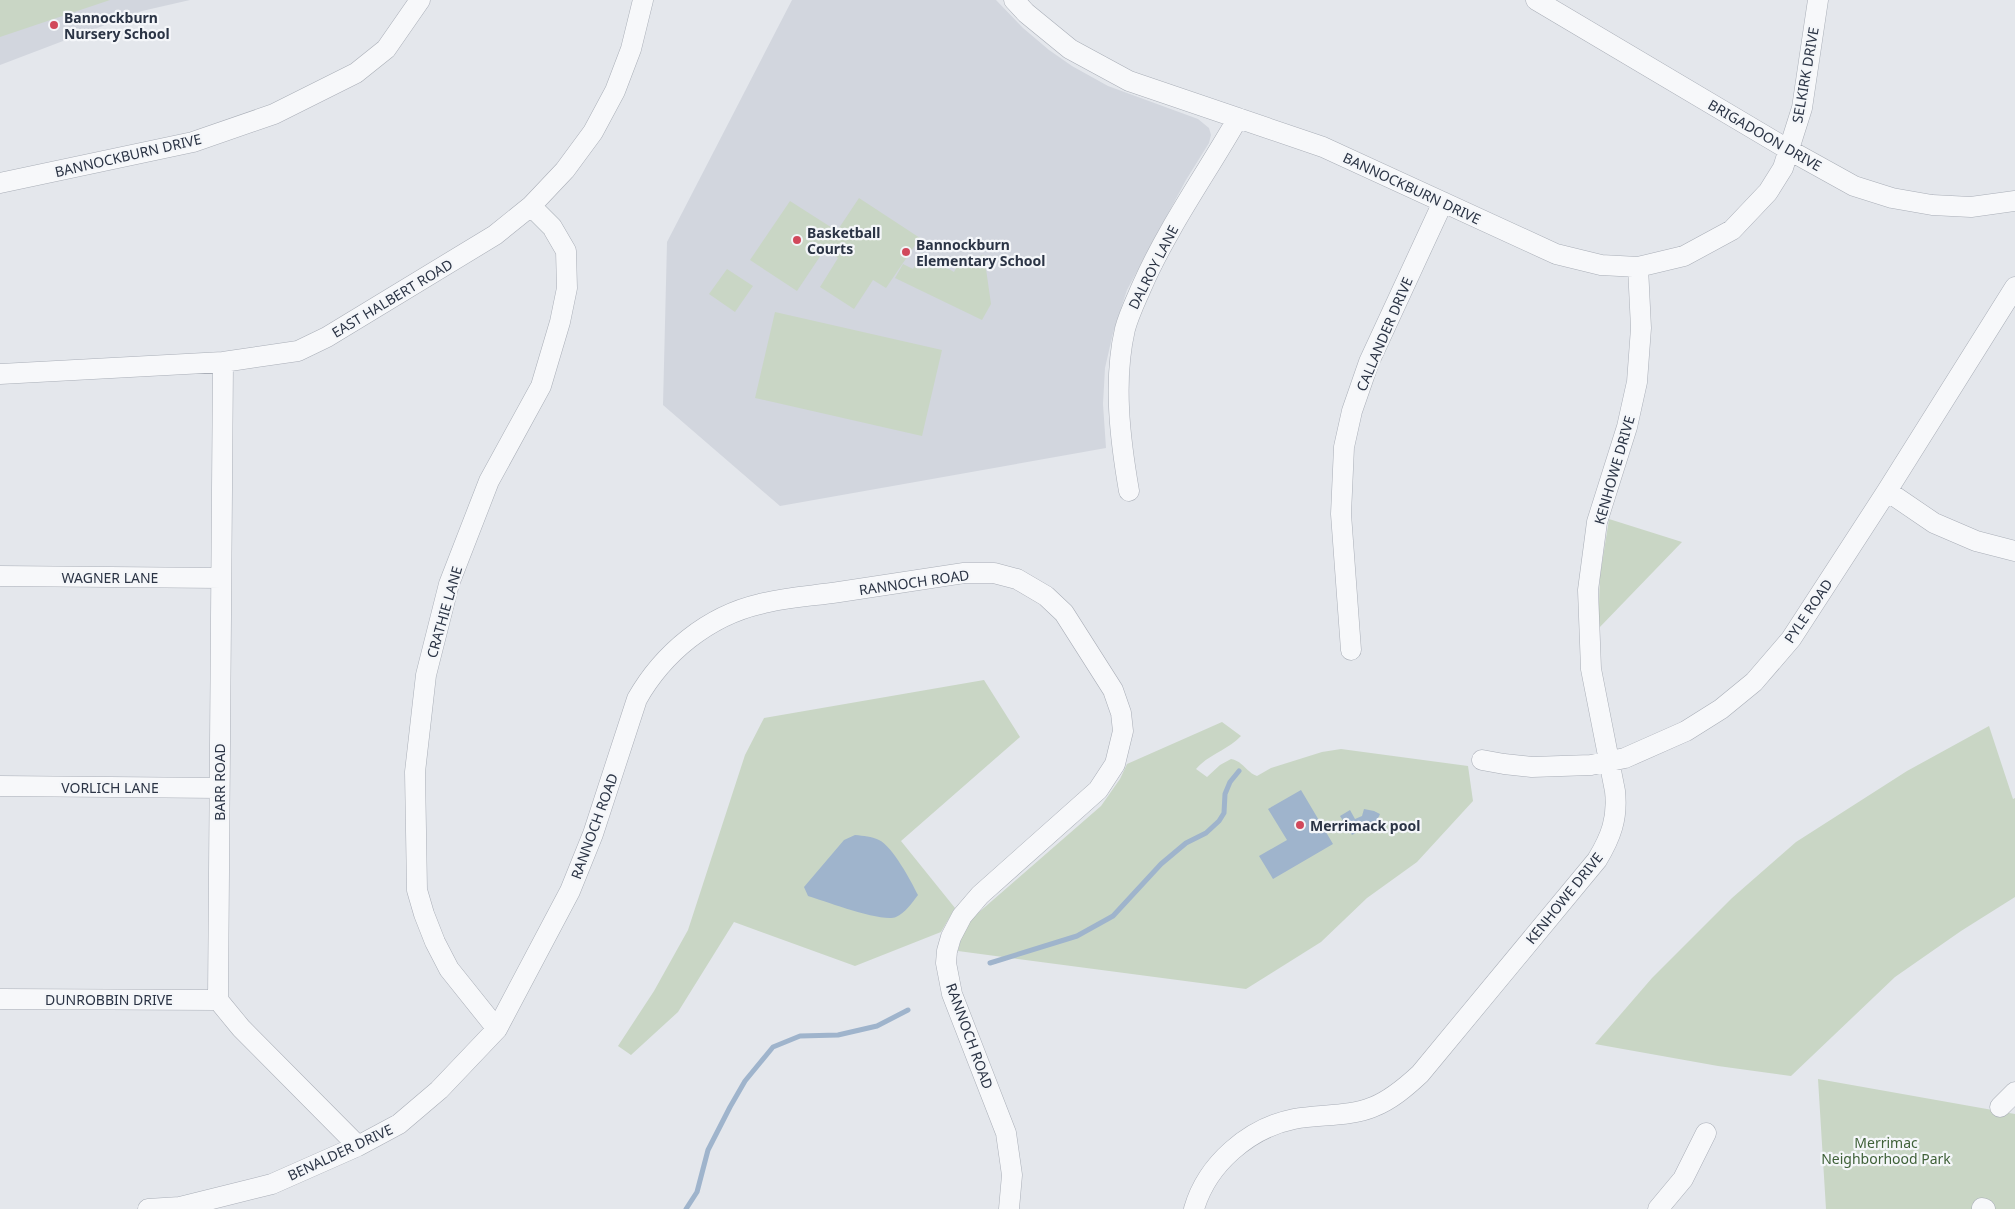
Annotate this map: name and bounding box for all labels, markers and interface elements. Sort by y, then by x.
place label: Bannockburn Nursery School [64,8,170,43]
marker: Bannockburn Nursery School [48,19,60,31]
street label: SELKIRK DRIVE [1787,26,1823,124]
street label: BRIGADOON DRIVE [1705,95,1825,175]
street label: BANNOCKBURN DRIVE [53,129,203,181]
street label: BANNOCKBURN DRIVE [1340,148,1484,228]
street label: DALROY LANE [1124,222,1182,312]
place label: Basketball Courts [807,223,880,258]
marker: Basketball Courts [791,234,803,246]
place label: Bannockburn Elementary School [916,235,1046,270]
marker: Bannockburn Elementary School [900,246,912,258]
street label: EAST HALBERT ROAD [328,254,456,342]
street label: CALLANDER DRIVE [1351,274,1417,394]
street label: KENHOWE DRIVE [1589,413,1639,527]
street label: CRATHIE LANE [422,564,466,660]
street label: RANNOCH ROAD [858,565,970,599]
street label: WAGNER LANE [62,568,158,587]
street label: PYLE ROAD [1780,575,1836,647]
street label: BARR ROAD [210,743,229,821]
street label: RANNOCH ROAD [566,770,622,882]
street label: VORLICH LANE [61,778,159,797]
place label: Merrimack pool [1310,816,1420,835]
marker: Merrimack pool [1294,819,1306,831]
street label: KENHOWE DRIVE [1521,848,1607,948]
street label: RANNOCH ROAD [942,980,998,1092]
street label: DUNROBBIN DRIVE [45,990,173,1009]
street label: BENALDER DRIVE [284,1119,396,1185]
park label: Merrimac Neighborhood Park [1821,1133,1951,1168]

